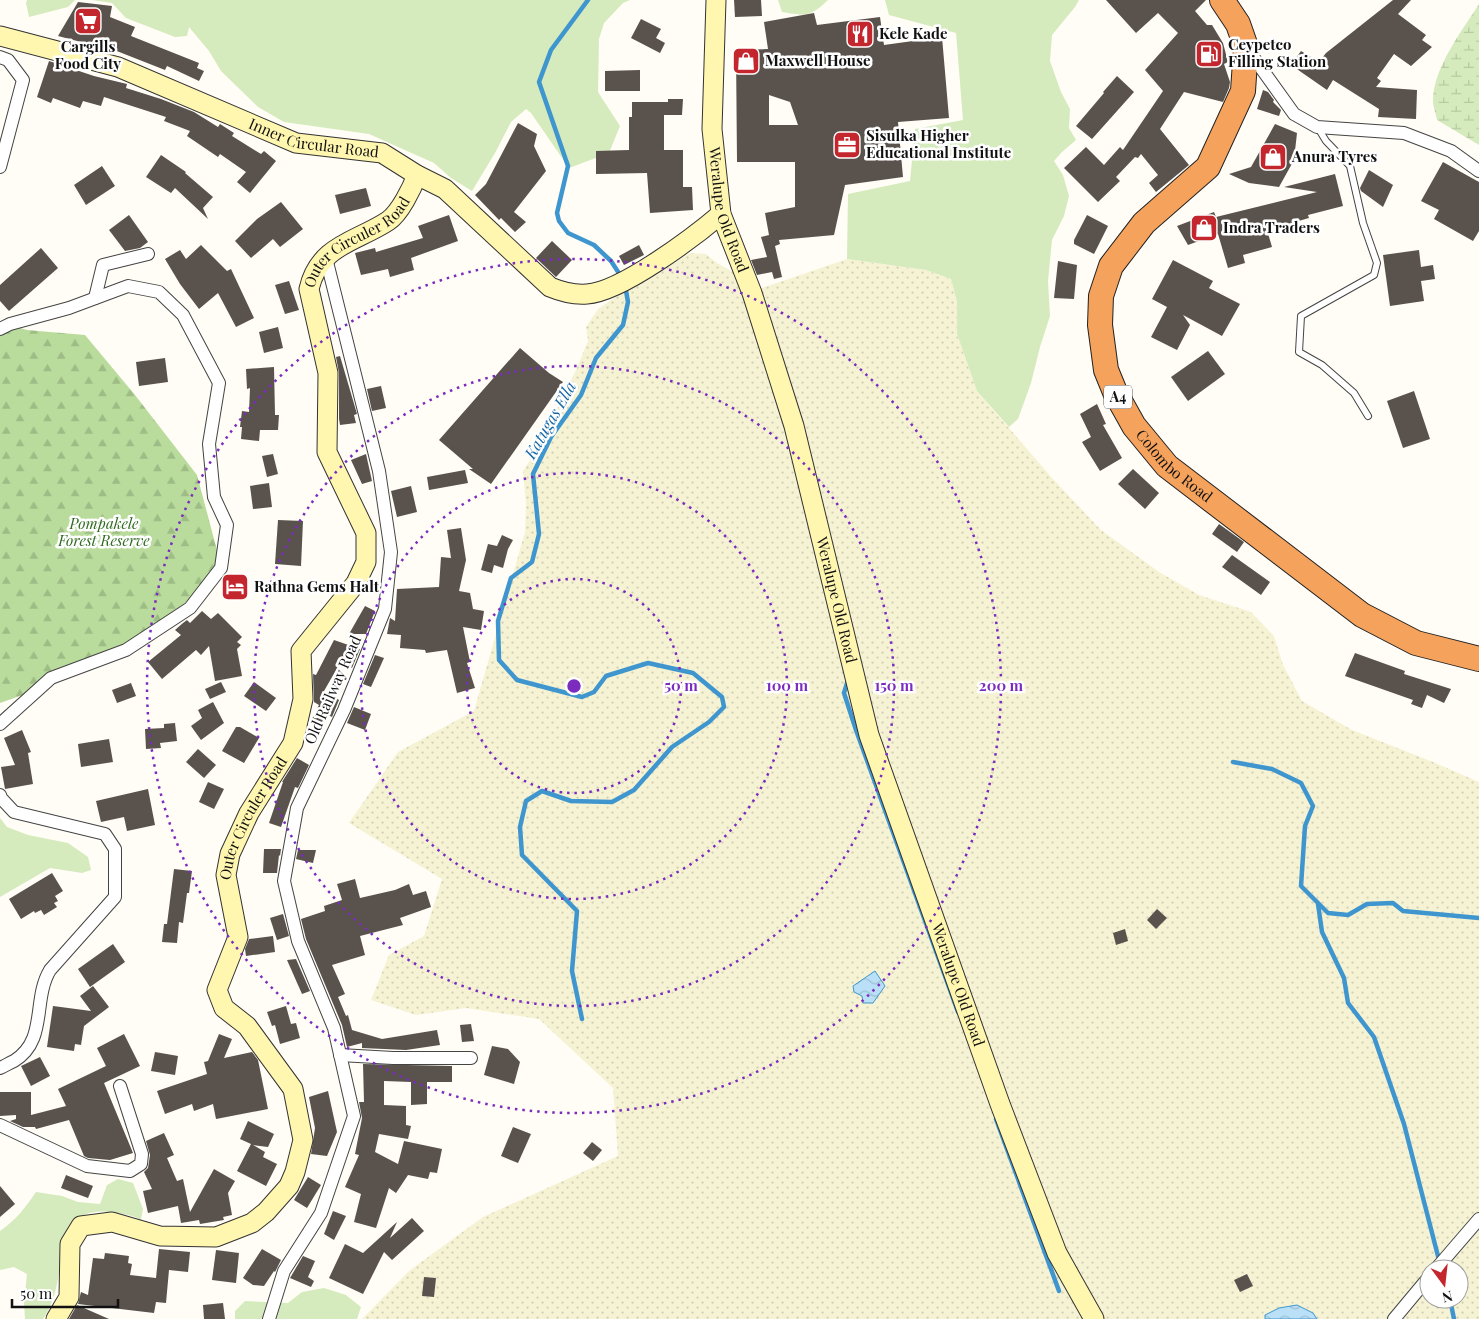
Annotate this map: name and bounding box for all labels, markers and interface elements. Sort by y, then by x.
supermarket icon: Cargills Food City [73,6,103,36]
restaurant icon: Kele Kade [845,19,875,49]
place label: Kele Kade [879,23,948,43]
place label: Ceypetco Filling Station [1228,34,1327,71]
place label: Cargills Food City [55,36,121,73]
fuel station icon: Ceypetco Filling Station [1194,39,1224,69]
shop icon: Maxwell House [731,46,761,76]
place label: Maxwell House [765,50,871,70]
street label: Inner Circular Road [246,113,380,162]
place label: Sisulka Higher Educational Institute [866,125,1012,162]
office icon: Sisulka Higher Educational Institute [832,130,862,160]
shop icon: Anura Tyres [1258,142,1288,172]
street label: Weralupe Old Road [705,145,754,275]
place label: Anura Tyres [1291,146,1377,166]
street label: Outer Circuler Road [299,192,414,290]
shop icon: Indra Traders [1189,213,1219,243]
place label: Indra Traders [1223,217,1320,237]
water label: Katugas Ella [518,377,580,463]
road number: A4 [1104,386,1132,408]
street label: Colombo Road [1132,425,1217,506]
park label: Pompakele Forest Reserve [57,513,150,550]
street label: Weralupe Old Road [812,534,862,665]
hotel icon: Rathna Gems Halt [220,572,250,602]
place label: Rathna Gems Halt [254,576,380,596]
street label: Old Railway Road [299,632,365,747]
text: 50 m [664,675,698,695]
text: 100 m [766,675,809,695]
text: 150 m [874,675,914,695]
text: 200 m [979,675,1024,695]
centre of rings [565,677,583,695]
street label: Outer Circuler Road [214,752,291,882]
street label: Weralupe Old Road [927,919,990,1049]
north arrow [1419,1259,1469,1309]
scale bar [12,1276,119,1308]
text: 50 m [20,1283,53,1303]
text: N [1440,1287,1455,1308]

